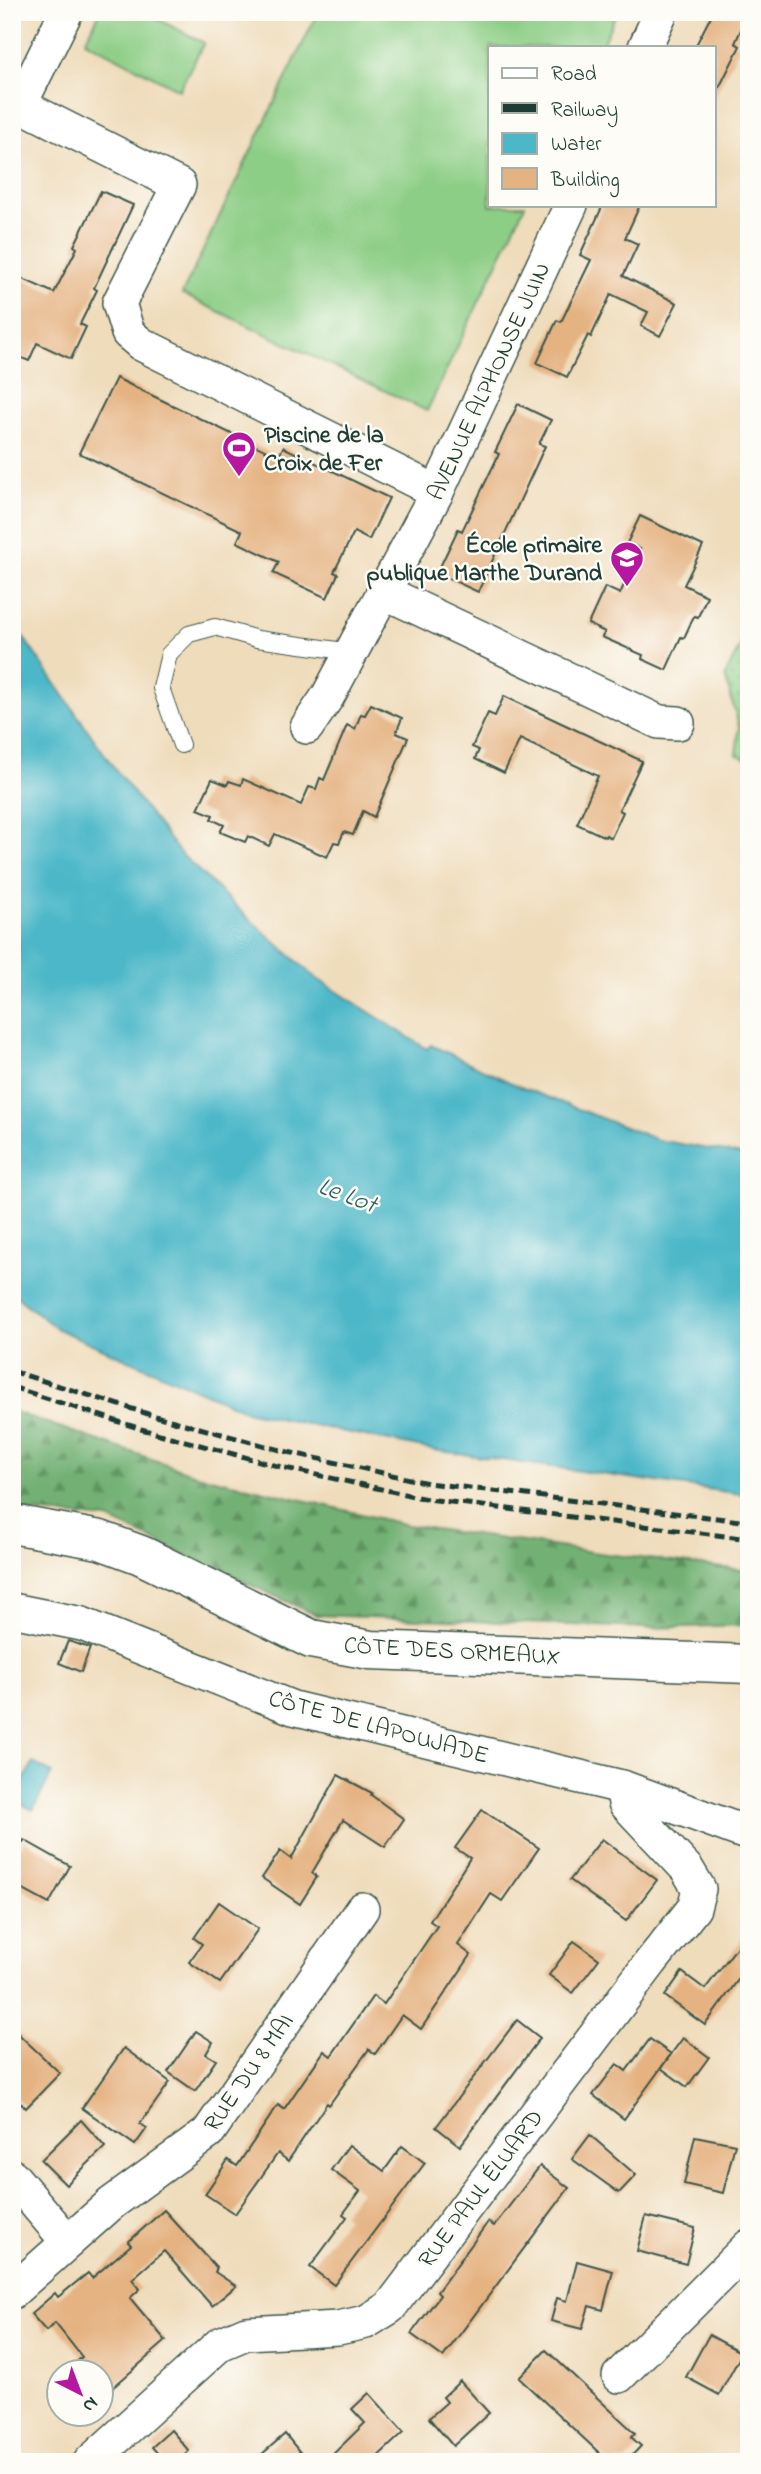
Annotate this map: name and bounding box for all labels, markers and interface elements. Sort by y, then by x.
legend [488,46,716,206]
text: Road [551,60,597,90]
text: Railway [551,96,618,128]
text: Water [551,130,602,160]
text: Building [550,166,620,198]
street label: AVENUE ALPHONSE JUIN [420,257,561,507]
place label: Piscine de la Croix de Fer [264,419,384,482]
sports icon: Piscine de la Croix de Fer [220,429,258,478]
place label: École primaire publique Marthe Durand [366,529,603,592]
school or university icon: École primaire publique Marthe Durand [608,539,646,588]
water label: Le Lot [312,1169,384,1226]
street label: CÔTE DES ORMEAUX [343,1629,561,1676]
street label: CÔTE DE LAPOUJADE [264,1682,492,1775]
street label: RUE DU 8 MAI [196,2007,304,2140]
street label: RUE PAUL ÉLUARD [411,2103,553,2276]
north arrow [46,2358,116,2428]
text: N [76,2389,104,2418]

